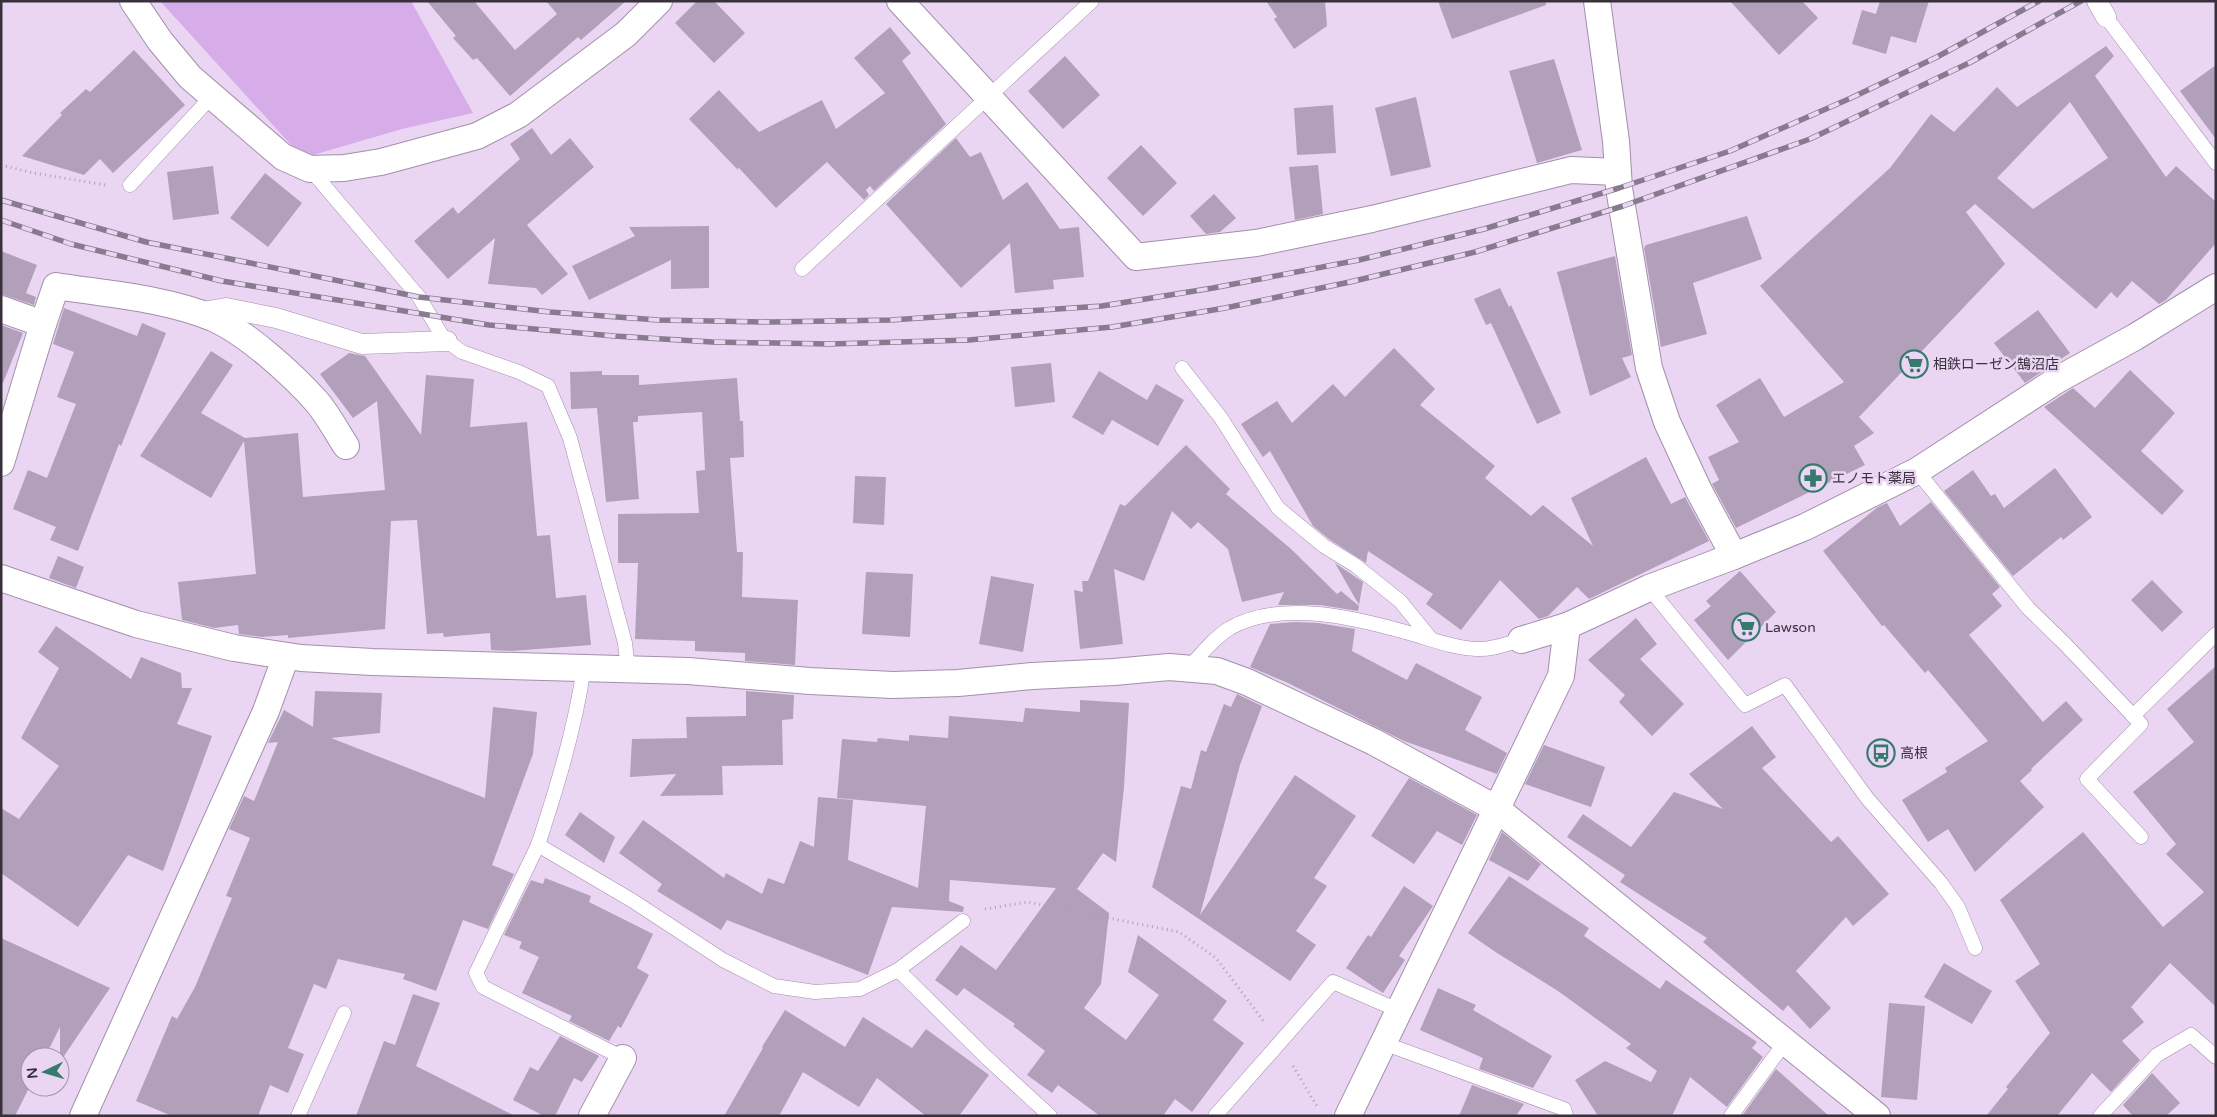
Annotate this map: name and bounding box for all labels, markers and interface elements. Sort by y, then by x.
supermarket icon: 相鉄ローゼン鵠沼店 [1899,349,1929,379]
place label: 相鉄ローゼン鵠沼店 [1933,356,2059,373]
pharmacy icon: エノモト薬局 [1798,463,1828,493]
place label: エノモト薬局 [1832,470,1916,487]
supermarket icon: Lawson [1731,612,1761,642]
place label: Lawson [1765,619,1816,636]
bus stop icon: 高根 [1866,738,1896,768]
place label: 高根 [1900,745,1928,762]
north arrow [20,1047,70,1097]
text: N [24,1067,42,1079]

